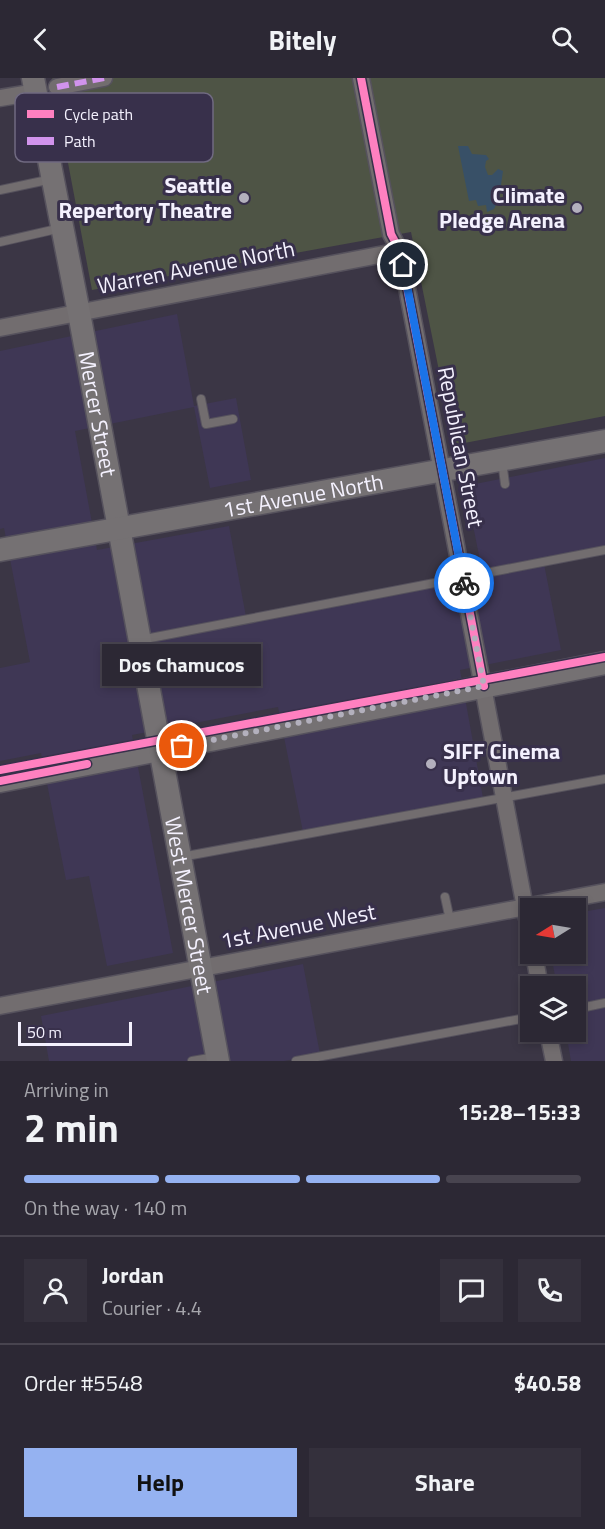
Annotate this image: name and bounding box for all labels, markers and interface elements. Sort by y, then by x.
text: Bitely [269,19,336,60]
icon: back [24,23,57,56]
icon: search [548,23,581,56]
legend [15,93,213,162]
text: Cycle path [64,102,133,126]
text: Path [64,129,96,153]
place label: Seattle Repertory Theatre [59,168,232,227]
place label: Climate Pledge Arena [439,178,565,237]
marker: Seattle Repertory Theatre [237,191,251,205]
marker: Climate Pledge Arena [570,201,584,215]
street label: Warren Avenue North [95,231,297,303]
pin [377,239,428,290]
icon: home [386,248,419,281]
street label: Mercer Street [69,348,126,479]
street label: Republican Street [429,364,493,531]
street label: 1st Avenue North [220,464,386,527]
courier [434,553,494,613]
icon: bike [448,567,481,600]
callout: Dos Chamucos [102,644,262,686]
text: Dos Chamucos [118,649,245,680]
pin [156,720,207,771]
icon: bag [165,729,198,762]
place label: SIFF Cinema Uptown [443,734,560,793]
marker: SIFF Cinema Uptown [424,757,438,771]
street label: West Mercer Street [156,814,222,997]
street label: 1st Avenue West [218,894,379,958]
north arrow [520,898,586,964]
map controls [520,898,586,1042]
button: layers [520,976,586,1042]
scale bar [18,1019,132,1046]
text: 50 m [27,1020,62,1044]
text: Arriving in [24,1074,109,1105]
text: 15:28–15:33 [458,1095,581,1129]
text: 2 min [24,1098,119,1157]
text: On the way · 140 m [24,1192,187,1223]
text: Jordan [102,1258,164,1292]
button: person [24,1259,87,1322]
button: chat [440,1259,503,1322]
button: phone [518,1259,581,1322]
text: Courier · 4.4 [102,1292,202,1323]
text: Order #5548 [24,1366,143,1400]
text: $40.58 [514,1366,581,1400]
button: Help [24,1448,297,1517]
button: Share [309,1448,581,1517]

